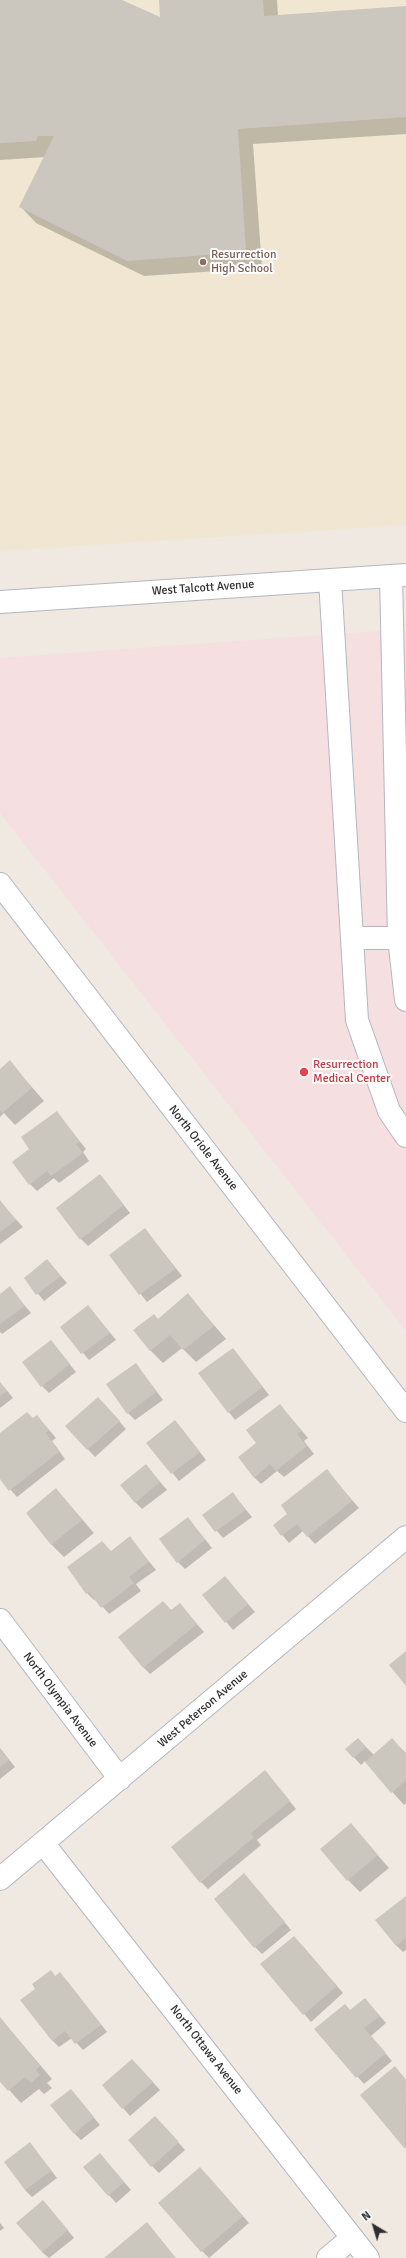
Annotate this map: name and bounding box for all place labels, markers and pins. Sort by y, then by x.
place label: Resurrection High School [211,248,276,276]
marker: Resurrection High School [198,257,208,267]
place label: Resurrection Medical Center [313,1058,390,1086]
marker: Resurrection Medical Center [298,1066,310,1078]

